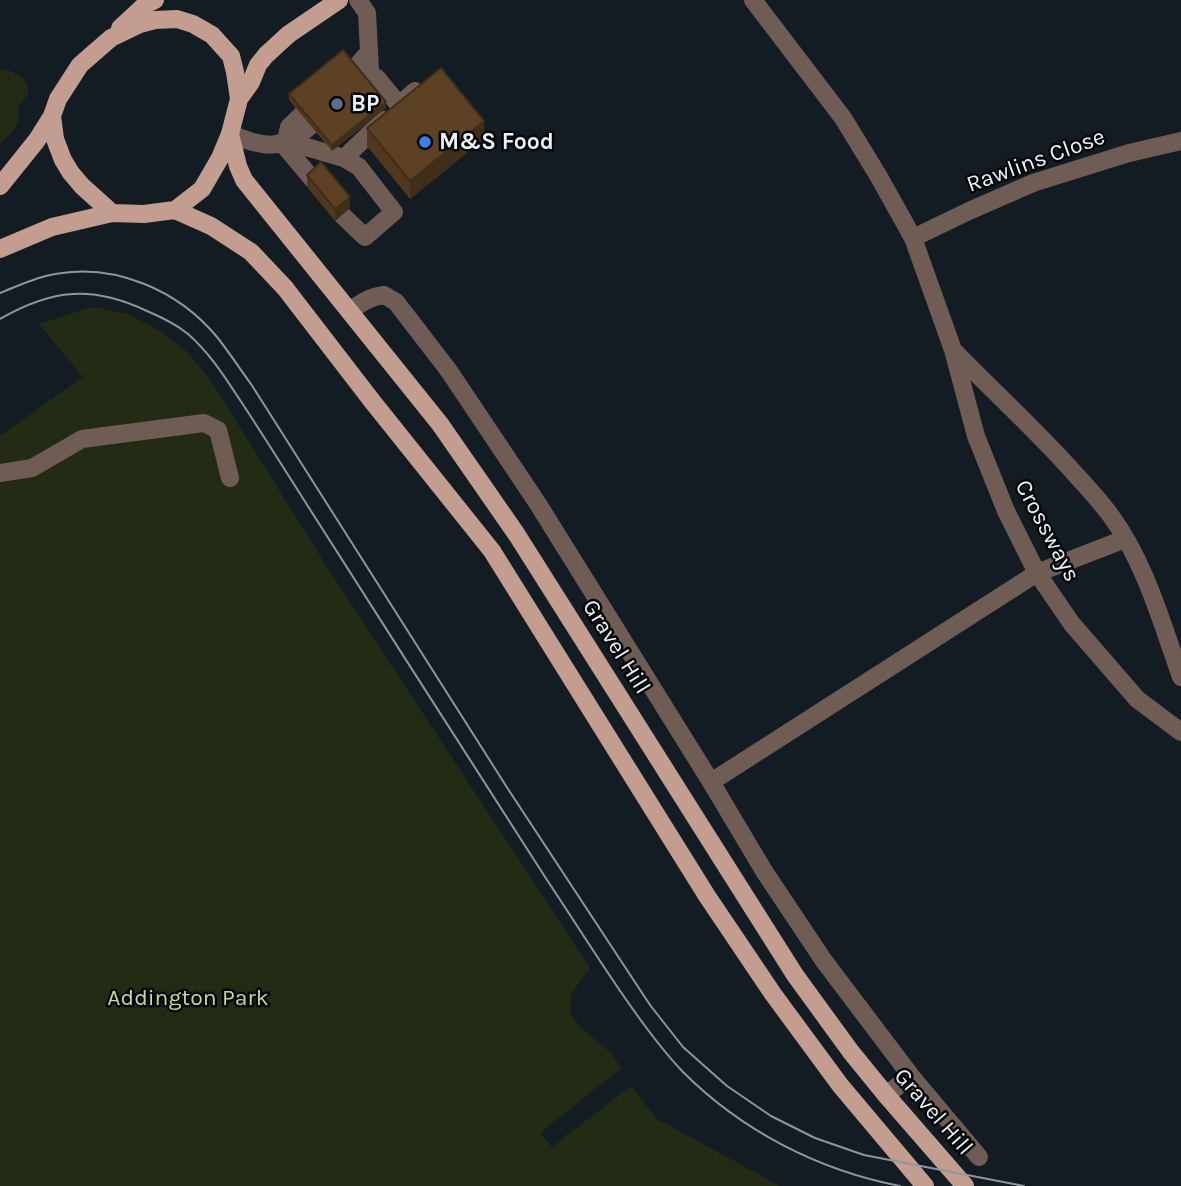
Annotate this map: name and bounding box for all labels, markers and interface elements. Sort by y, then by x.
place label: BP [351,90,379,118]
marker: BP [329,96,345,112]
street label: Rawlins Close [963,123,1109,199]
place label: M&S Food [439,128,554,156]
marker: M&S Food [417,134,433,150]
street label: Crossways [1009,475,1085,587]
street label: Gravel Hill [576,595,656,699]
park label: Addington Park [107,984,269,1012]
street label: Gravel Hill [888,1063,978,1161]

